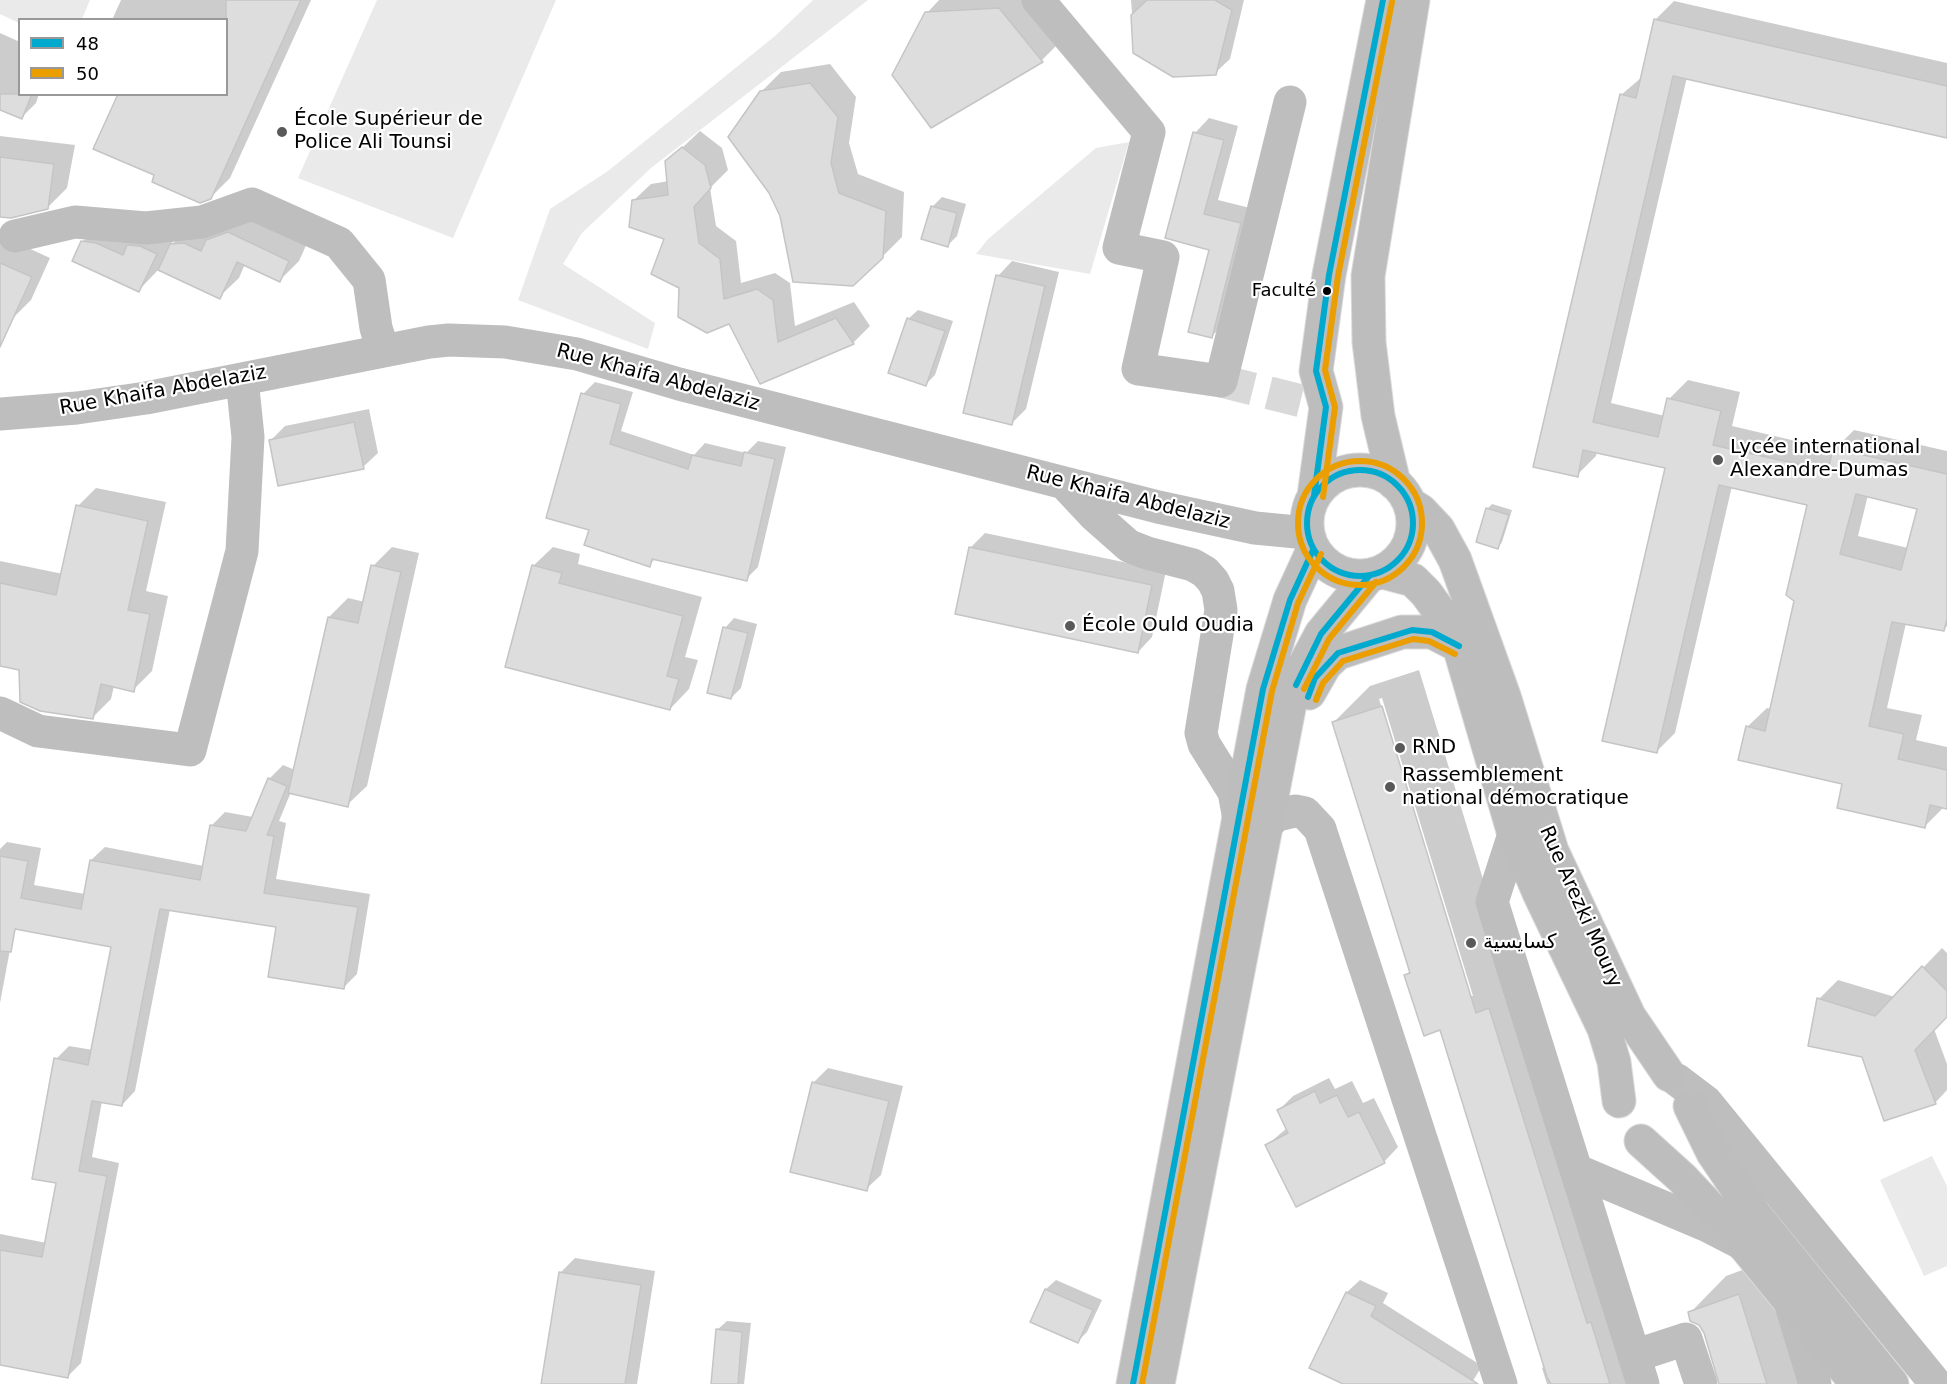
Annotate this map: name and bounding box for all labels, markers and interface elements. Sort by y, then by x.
legend [18,18,228,96]
text: 48 [76,33,99,54]
text: 50 [76,63,99,84]
place label: École Supérieur de Police Ali Tounsi [294,108,483,155]
marker: École Supérieur de Police Ali Tounsi [275,125,289,139]
place label: Faculté [1252,280,1316,302]
marker: Faculté [1321,285,1333,297]
street label: Rue Khaifa Abdelaziz [554,339,762,417]
street label: Rue Khaifa Abdelaziz [58,361,268,421]
place label: Lycée international Alexandre-Dumas [1730,436,1920,483]
marker: Lycée international Alexandre-Dumas [1711,453,1725,467]
street label: Rue Khaifa Abdelaziz [1024,461,1232,535]
place label: École Ould Oudia [1082,614,1254,638]
marker: École Ould Oudia [1063,619,1077,633]
place label: RND [1412,736,1456,760]
marker: RND [1393,741,1407,755]
place label: Rassemblement national démocratique [1402,764,1629,811]
marker: Rassemblement national démocratique [1383,780,1397,794]
street label: Rue Arezki Moury [1534,822,1626,992]
place label: كسايسية [1483,931,1557,955]
marker: كسايسية [1464,936,1478,950]

